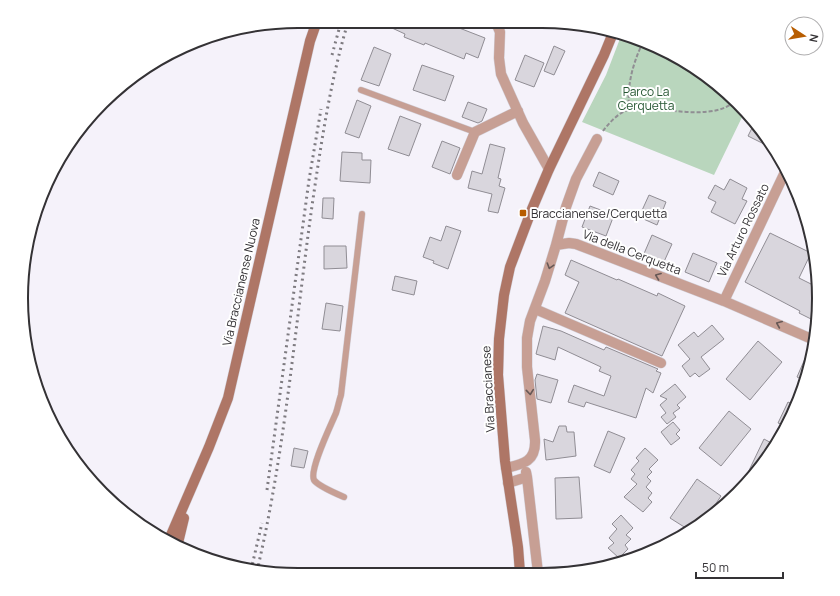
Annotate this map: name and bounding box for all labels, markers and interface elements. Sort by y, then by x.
north arrow [784,16,824,56]
text: N [806,33,822,44]
park label: Parco La Cerquetta [618,83,674,114]
street label: Via Arturo Rossato [713,180,773,280]
place label: Braccianense/Cerquetta [531,205,667,222]
marker: Braccianense/Cerquetta [518,208,528,218]
street label: Via Braccianense Nuova [218,216,264,348]
street label: Via della Cerquetta [580,225,684,279]
one-way arrow [546,262,555,269]
one-way arrow [655,272,662,280]
one-way arrow [775,321,782,329]
street label: Via Braccianese [477,345,499,433]
one-way arrow [525,389,534,395]
scale bar [696,554,783,580]
text: 50 m [702,559,729,576]

